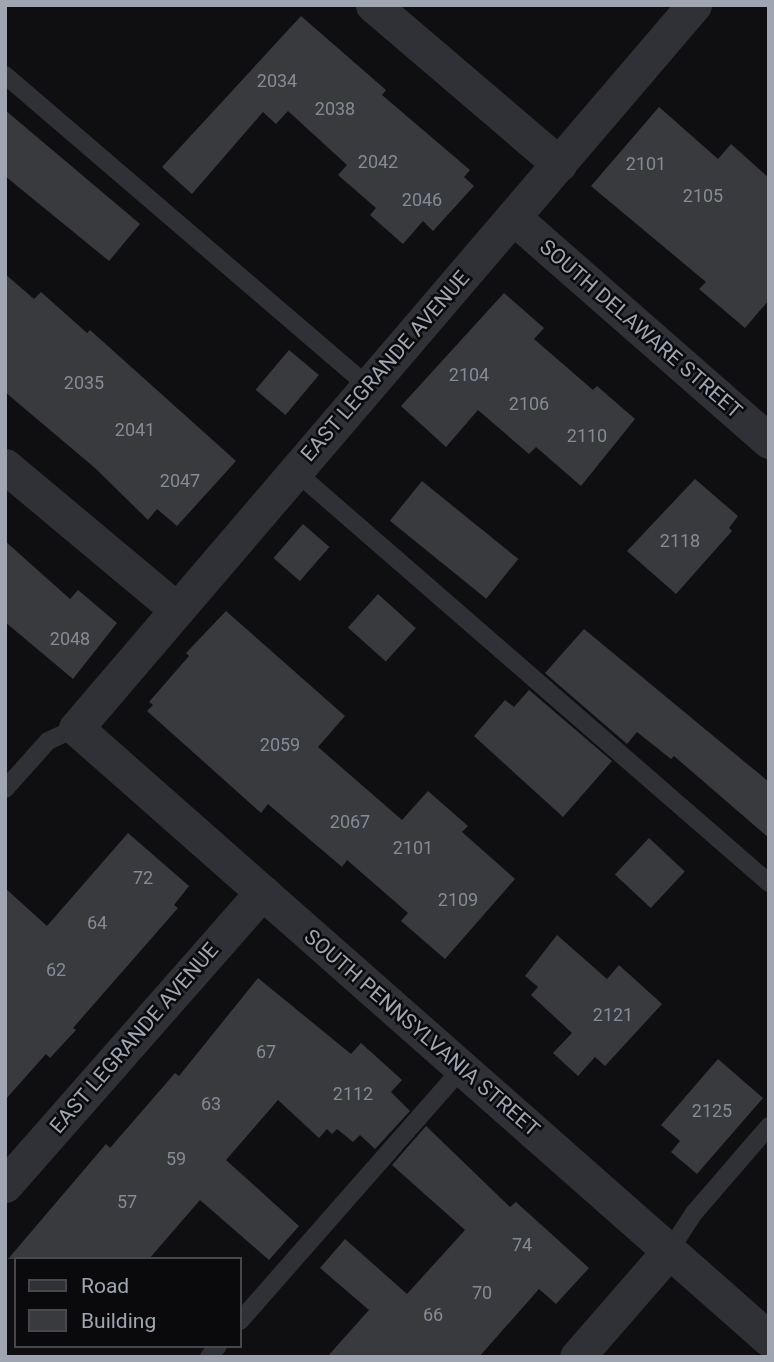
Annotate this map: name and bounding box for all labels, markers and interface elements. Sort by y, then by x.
house number: 2034 [257,70,297,92]
house number: 2038 [315,98,355,120]
house number: 2042 [358,151,398,173]
house number: 2101 [626,153,666,175]
house number: 2105 [683,185,723,207]
house number: 2046 [402,189,442,211]
street label: SOUTH DELAWARE STREET [535,234,747,424]
street label: EAST LEGRANDE AVENUE [295,265,475,467]
house number: 2104 [449,364,489,386]
house number: 2035 [64,372,104,394]
house number: 2106 [509,393,549,415]
house number: 2041 [115,419,155,441]
house number: 2110 [567,425,607,447]
house number: 2047 [160,470,200,492]
house number: 2118 [660,530,700,552]
house number: 2048 [50,628,90,650]
house number: 2059 [260,734,300,756]
house number: 2067 [330,811,370,833]
house number: 2101 [393,837,433,859]
house number: 72 [133,867,153,889]
house number: 2109 [438,889,478,911]
house number: 64 [87,912,107,934]
street label: SOUTH PENNSYLVANIA STREET [299,924,545,1142]
street label: EAST LEGRANDE AVENUE [44,937,224,1139]
house number: 62 [46,959,66,981]
house number: 2121 [593,1004,633,1026]
house number: 67 [256,1041,276,1063]
house number: 2112 [333,1083,373,1105]
house number: 63 [201,1093,221,1115]
house number: 2125 [692,1100,732,1122]
house number: 59 [166,1148,186,1170]
house number: 57 [117,1191,137,1213]
house number: 74 [512,1234,532,1256]
legend [14,1257,242,1348]
text: Road [81,1274,129,1298]
house number: 70 [472,1282,492,1304]
house number: 66 [423,1304,443,1326]
text: Building [81,1309,156,1333]

